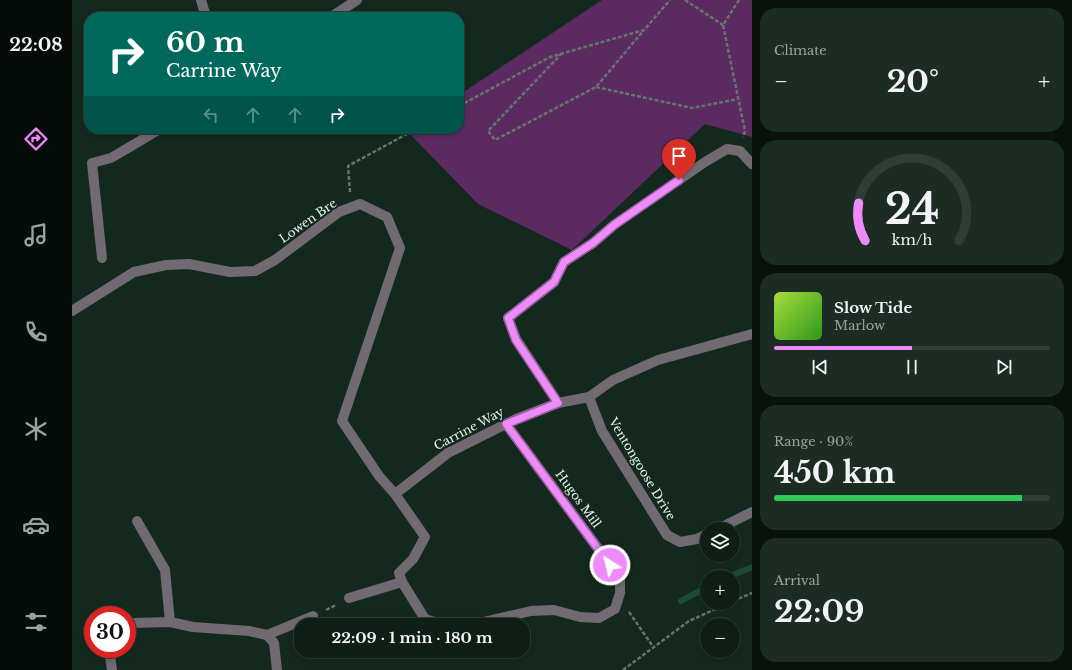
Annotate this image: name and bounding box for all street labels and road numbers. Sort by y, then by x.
street label: Lowen Bre [276,195,339,246]
street label: Carrine Way [431,404,507,453]
street label: Ventongoose Drive [605,414,679,523]
street label: Hugos Mill [552,467,604,531]

